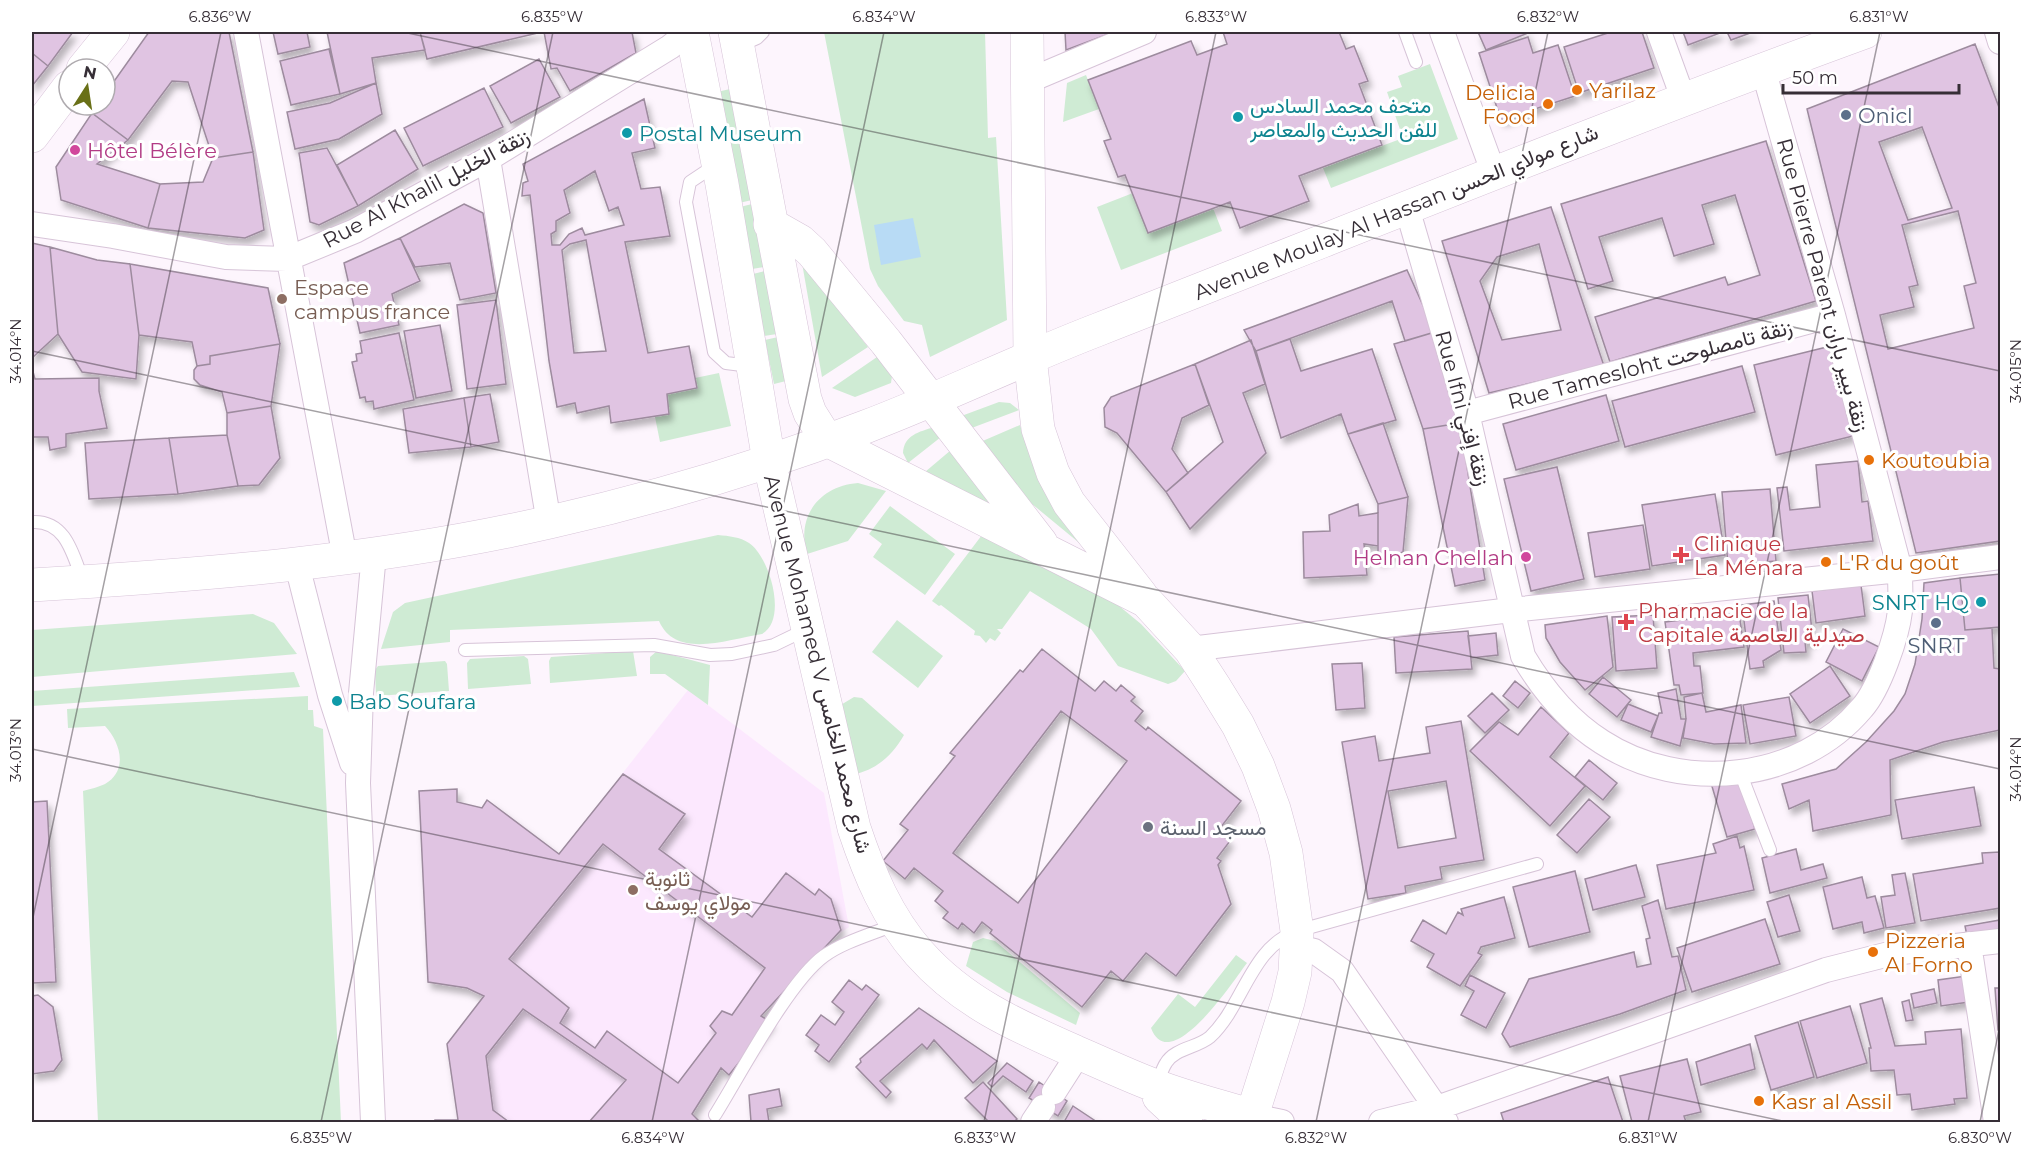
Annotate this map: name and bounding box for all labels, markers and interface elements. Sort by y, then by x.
text: 6.836°W [189,7,252,26]
text: 6.835°W [521,7,583,26]
text: 6.834°W [852,7,916,26]
text: 6.833°W [1185,7,1247,26]
text: 6.832°W [1517,7,1580,26]
text: 6.831°W [1849,7,1909,26]
north arrow [57,57,117,117]
scale bar [1783,57,1958,95]
text: N [82,62,98,83]
text: 50 m [1792,67,1838,89]
place label: Yarilaz [1589,78,1656,103]
place label: Delicia Food [1465,80,1536,129]
marker: Yarilaz [1570,83,1584,97]
place label: متحف محمد السادس للفن الحديث والمعاصر [1249,93,1437,143]
marker: Delicia Food [1541,97,1555,111]
place label: Onicl [1858,103,1913,128]
marker: Onicl [1839,108,1853,122]
marker: متحف محمد السادس للفن الحديث والمعاصر [1231,110,1245,124]
street label: Avenue Moulay Al Hassan شارع مولاي الحسن [1190,119,1604,309]
place label: Postal Museum [639,121,802,146]
street label: Rue Al Khalil زنقة الخليل [318,123,534,254]
marker: Postal Museum [620,126,634,140]
street label: Rue Pierre Parent زنقة بيير باران [1771,135,1874,435]
place label: Hôtel Bélère [87,138,217,163]
marker: Hôtel Bélère [68,143,82,157]
place label: Espace campus france [294,275,450,324]
marker: Espace campus france [275,292,289,306]
street label: Rue Tamesloht زنقة تامصلوحت [1505,314,1795,415]
text: 34.014°N [6,319,25,383]
street label: Rue Ifni زنقة إفني [1425,327,1496,490]
text: 34.015°N [2006,339,2025,403]
place label: Koutoubia [1881,448,1990,473]
marker: Koutoubia [1862,453,1876,467]
street label: Avenue Mohamed V شارع محمد الخامس [757,472,877,856]
place label: Clinique La Ménara [1694,531,1804,580]
place label: Helnan Chellah [1353,545,1514,570]
marker: Clinique La Ménara [1672,546,1690,564]
marker: Helnan Chellah [1519,550,1533,564]
place label: L'R du goût [1838,550,1959,575]
marker: L'R du goût [1819,555,1833,569]
place label: SNRT HQ [1872,590,1969,615]
marker: SNRT HQ [1974,595,1988,609]
place label: Pharmacie de la Capitale صيدلية العاصمة [1638,598,1865,647]
marker: Pharmacie de la Capitale صيدلية العاصمة [1619,615,1633,629]
marker: SNRT [1929,616,1943,630]
place label: SNRT [1907,633,1965,658]
place label: Bab Soufara [349,689,476,714]
marker: Bab Soufara [330,694,344,708]
text: 34.013°N [6,718,25,782]
text: 34.014°N [2006,737,2025,801]
place label: مسجد السنة [1160,815,1267,840]
marker: مسجد السنة [1141,820,1155,834]
place label: ثانوية مولاي يوسف [645,866,751,920]
marker: ثانوية مولاي يوسف [626,883,640,897]
place label: Pizzeria Al Forno [1885,928,1973,977]
marker: Pizzeria Al Forno [1866,945,1880,959]
place label: Kasr al Assil [1771,1089,1893,1114]
marker: Kasr al Assil [1752,1094,1766,1108]
text: 6.835°W [290,1128,352,1147]
text: 6.834°W [621,1128,685,1147]
text: 6.833°W [954,1128,1016,1147]
text: 6.832°W [1285,1128,1348,1147]
text: 6.831°W [1618,1128,1678,1147]
text: 6.830°W [1948,1128,2012,1147]

